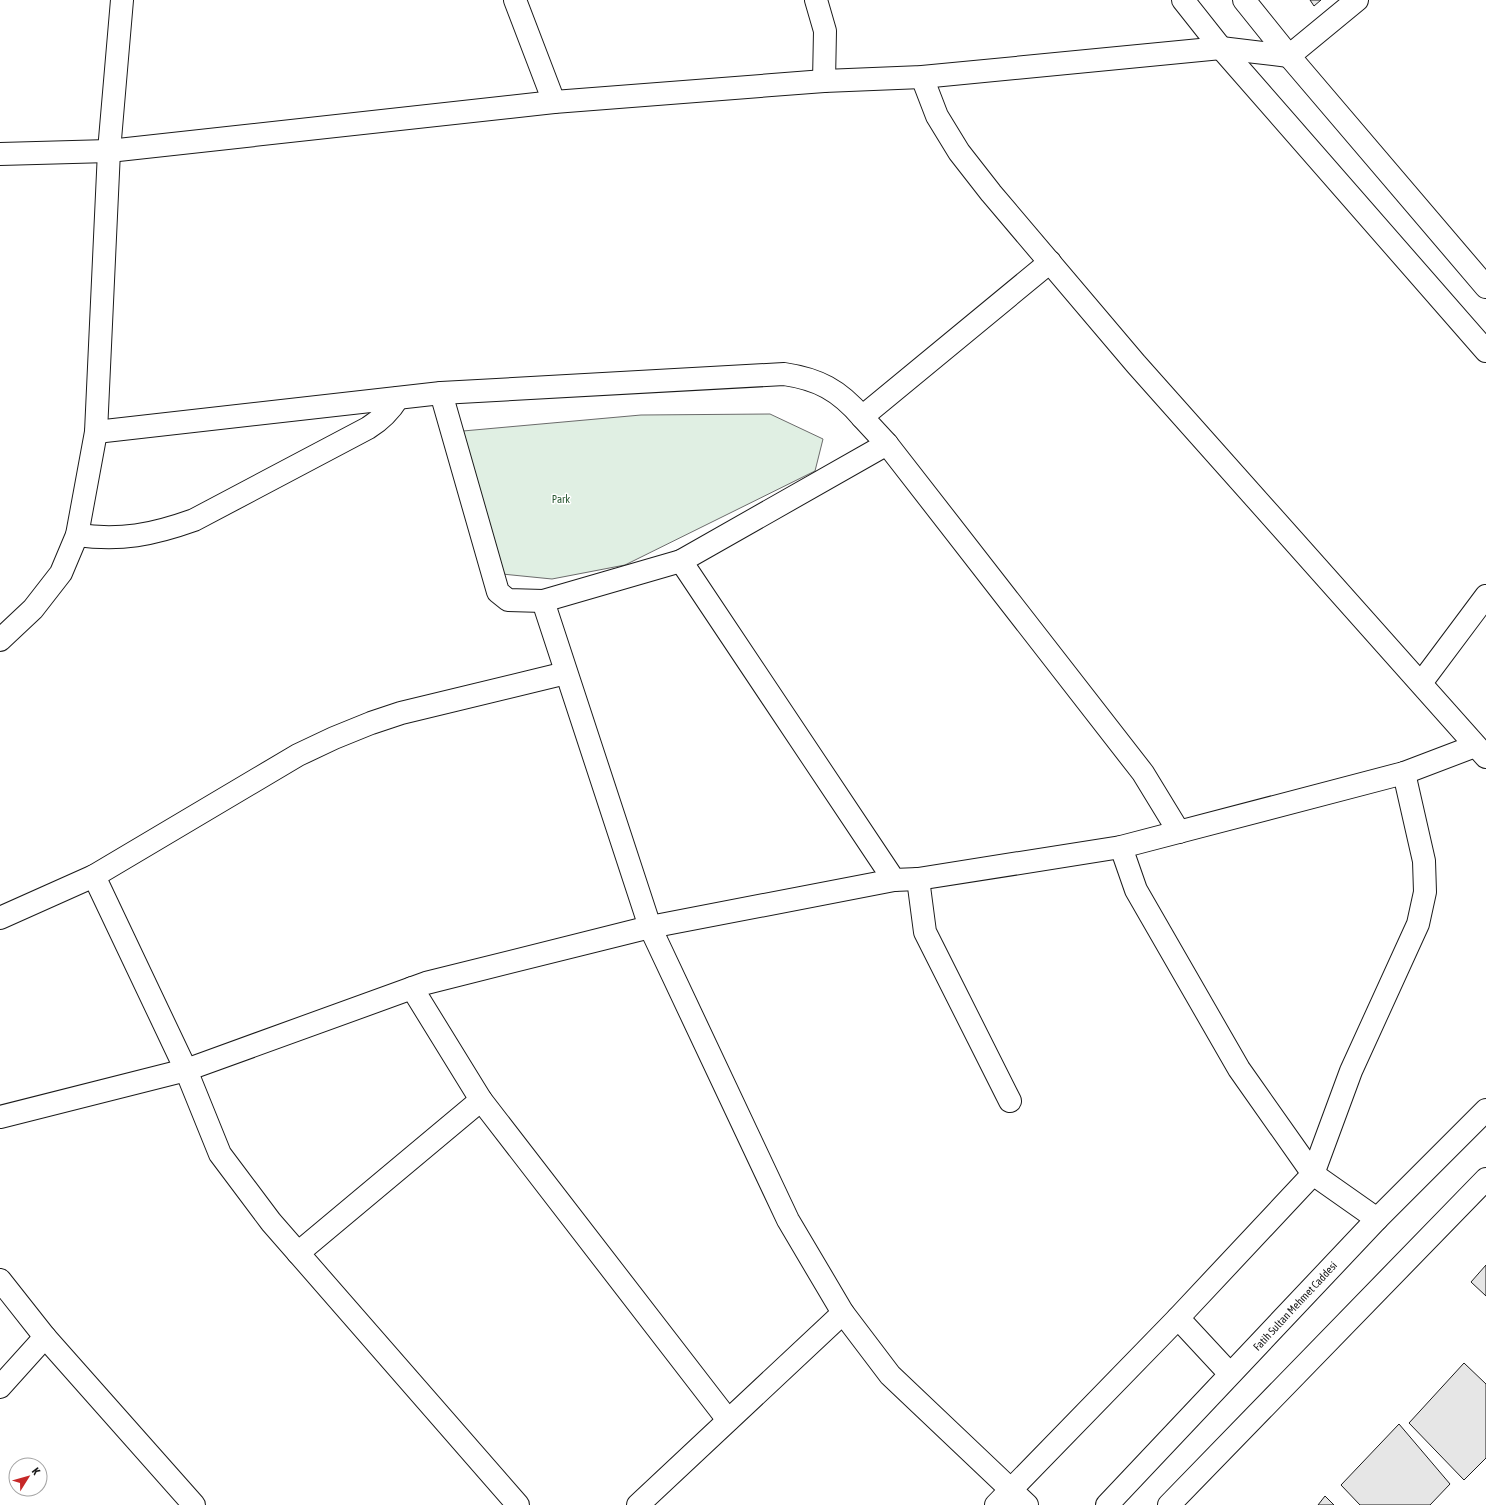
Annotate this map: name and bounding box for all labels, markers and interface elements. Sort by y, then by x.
park label: Park [552,493,570,505]
street label: Fatih Sultan Mehmet Caddesi [1251,1259,1339,1353]
north arrow [8,1457,48,1497]
text: K [30,1465,43,1477]

